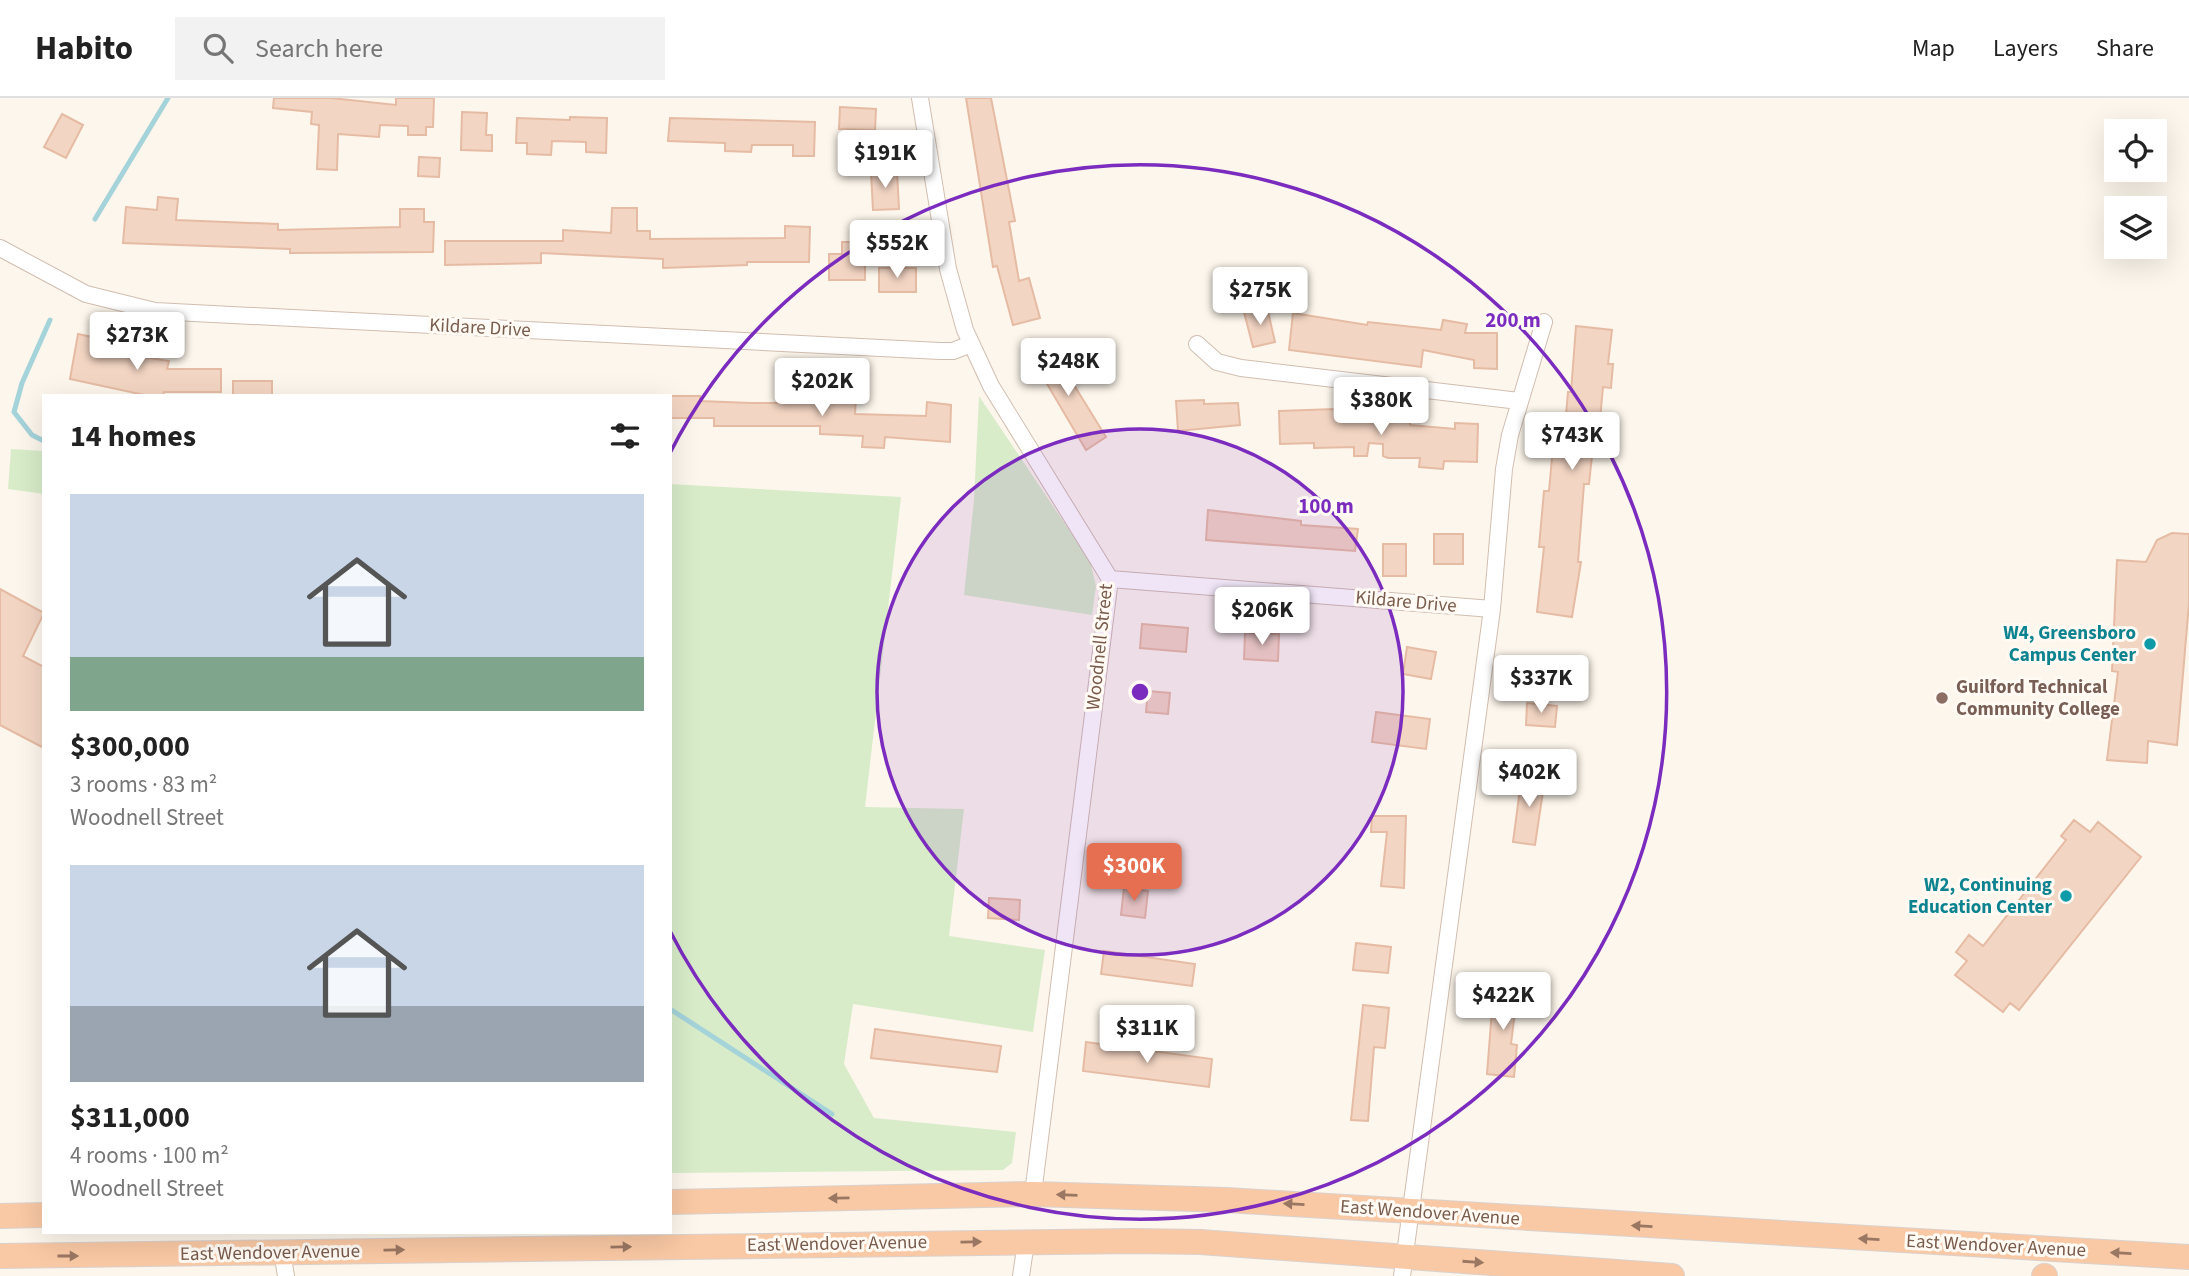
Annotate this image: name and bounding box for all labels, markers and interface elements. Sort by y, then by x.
search box [175,17,665,80]
text: Habito [35,25,133,72]
icon: search [199,29,237,67]
text: Search here [255,30,383,67]
text: Map [1912,31,1955,66]
text: Layers [1993,31,2058,66]
text: Share [2096,31,2154,66]
map controls [2104,119,2167,259]
button: locate [2104,119,2167,182]
pin: $191K [836,130,934,190]
text: $191K [854,136,916,169]
button: layers [2104,196,2167,259]
pin: $552K [848,220,946,280]
text: $552K [866,226,928,259]
pin: $275K [1211,268,1309,327]
text: $275K [1229,273,1291,306]
text: 200 m [1485,305,1541,335]
street label: Kildare Drive [429,312,531,344]
pin: $273K [88,313,186,372]
text: $273K [106,318,168,351]
pin: $248K [1019,338,1117,398]
text: $248K [1037,344,1099,377]
pin: $202K [773,358,871,418]
text: $202K [791,364,853,397]
pin: $380K [1332,378,1430,437]
text: $380K [1350,383,1412,416]
pin: $743K [1523,412,1621,472]
text: 14 homes [70,415,196,458]
icon: filters [606,417,644,455]
text: $743K [1541,418,1603,451]
text: 100 m [1298,491,1354,521]
icon: home [294,539,420,665]
street label: Woodnell Street [1080,582,1120,712]
street label: Kildare Drive [1354,584,1458,620]
pin: $206K [1213,588,1311,647]
text: $206K [1231,593,1293,626]
place label: W4, Greensboro Campus Center [2003,620,2136,669]
marker: W4, Greensboro Campus Center [2142,636,2158,652]
pin: $337K [1492,656,1590,715]
text: $337K [1510,661,1572,694]
place label: Guilford Technical Community College [1956,674,2120,723]
centre of rings [1128,680,1152,704]
marker: Guilford Technical Community College [1934,690,1950,706]
text: $300,000 [70,725,190,768]
pin: $402K [1480,750,1578,809]
text: $402K [1498,755,1560,788]
text: 3 rooms · 83 m² [70,768,217,801]
text: Woodnell Street [70,801,224,834]
pin: $300K [1085,844,1183,903]
text: $300K [1103,849,1165,882]
place label: W2, Continuing Education Center [1908,872,2052,921]
marker: W2, Continuing Education Center [2058,888,2074,904]
icon: home [294,910,420,1036]
pin: $422K [1454,972,1552,1032]
text: $422K [1472,978,1534,1011]
pin: $311K [1098,1006,1196,1065]
text: $311K [1116,1011,1178,1044]
text: $311,000 [70,1096,190,1139]
text: 4 rooms · 100 m² [70,1139,229,1172]
text: Woodnell Street [70,1172,224,1205]
one-way arrow [1056,1189,1078,1201]
one-way arrow [828,1192,850,1204]
street label: East Wendover Avenue [1339,1193,1521,1233]
one-way arrow [1283,1198,1305,1209]
one-way arrow [1631,1221,1653,1232]
street label: East Wendover Avenue [1905,1228,2087,1264]
street label: East Wendover Avenue [747,1229,927,1259]
one-way arrow [1858,1233,1880,1244]
one-way arrow [960,1236,982,1248]
street label: East Wendover Avenue [180,1238,360,1268]
one-way arrow [610,1241,632,1252]
one-way arrow [383,1244,405,1256]
one-way arrow [2110,1247,2132,1258]
one-way arrow [57,1250,79,1262]
one-way arrow [1462,1257,1484,1268]

